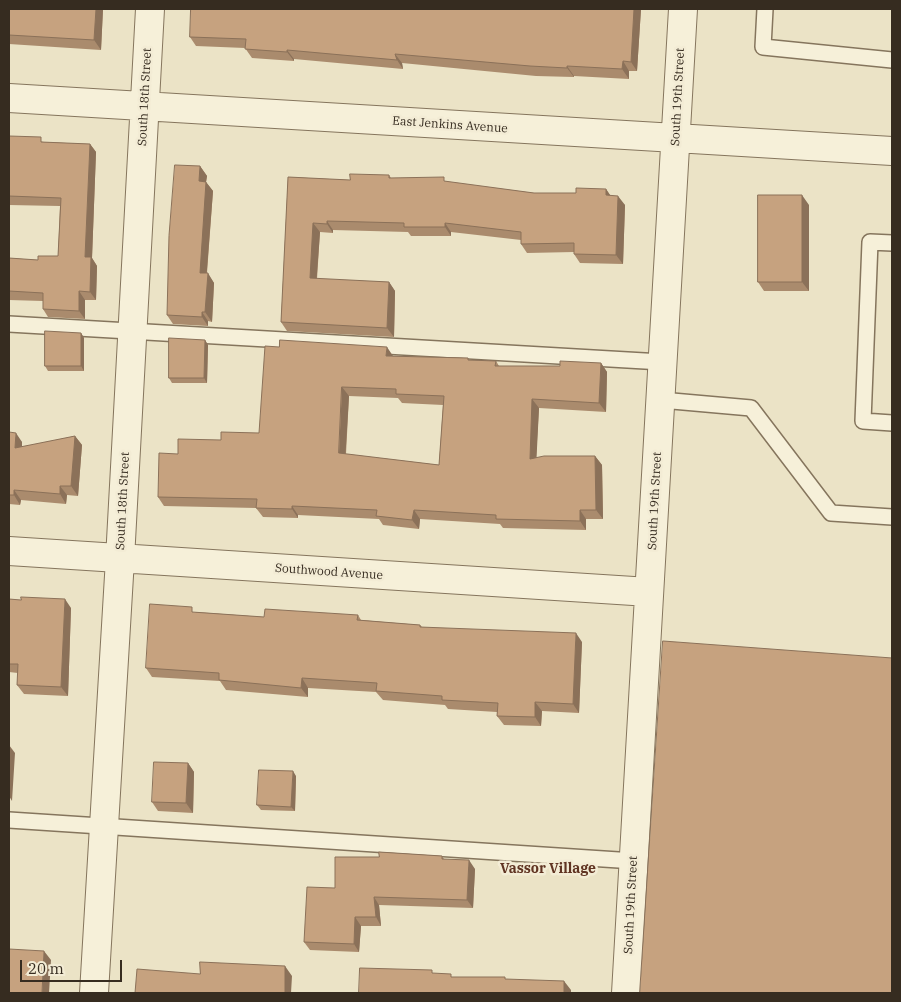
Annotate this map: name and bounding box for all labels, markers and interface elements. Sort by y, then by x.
street label: South 18th Street [135,48,155,146]
street label: South 19th Street [668,48,688,146]
street label: East Jenkins Avenue [392,114,508,136]
street label: South 18th Street [113,452,133,550]
street label: South 19th Street [645,452,665,550]
street label: Southwood Avenue [275,561,383,583]
street label: South 19th Street [621,856,641,954]
district label: Vassor Village [500,861,596,877]
scale bar [22,950,125,982]
text: 20 m [28,959,64,978]

